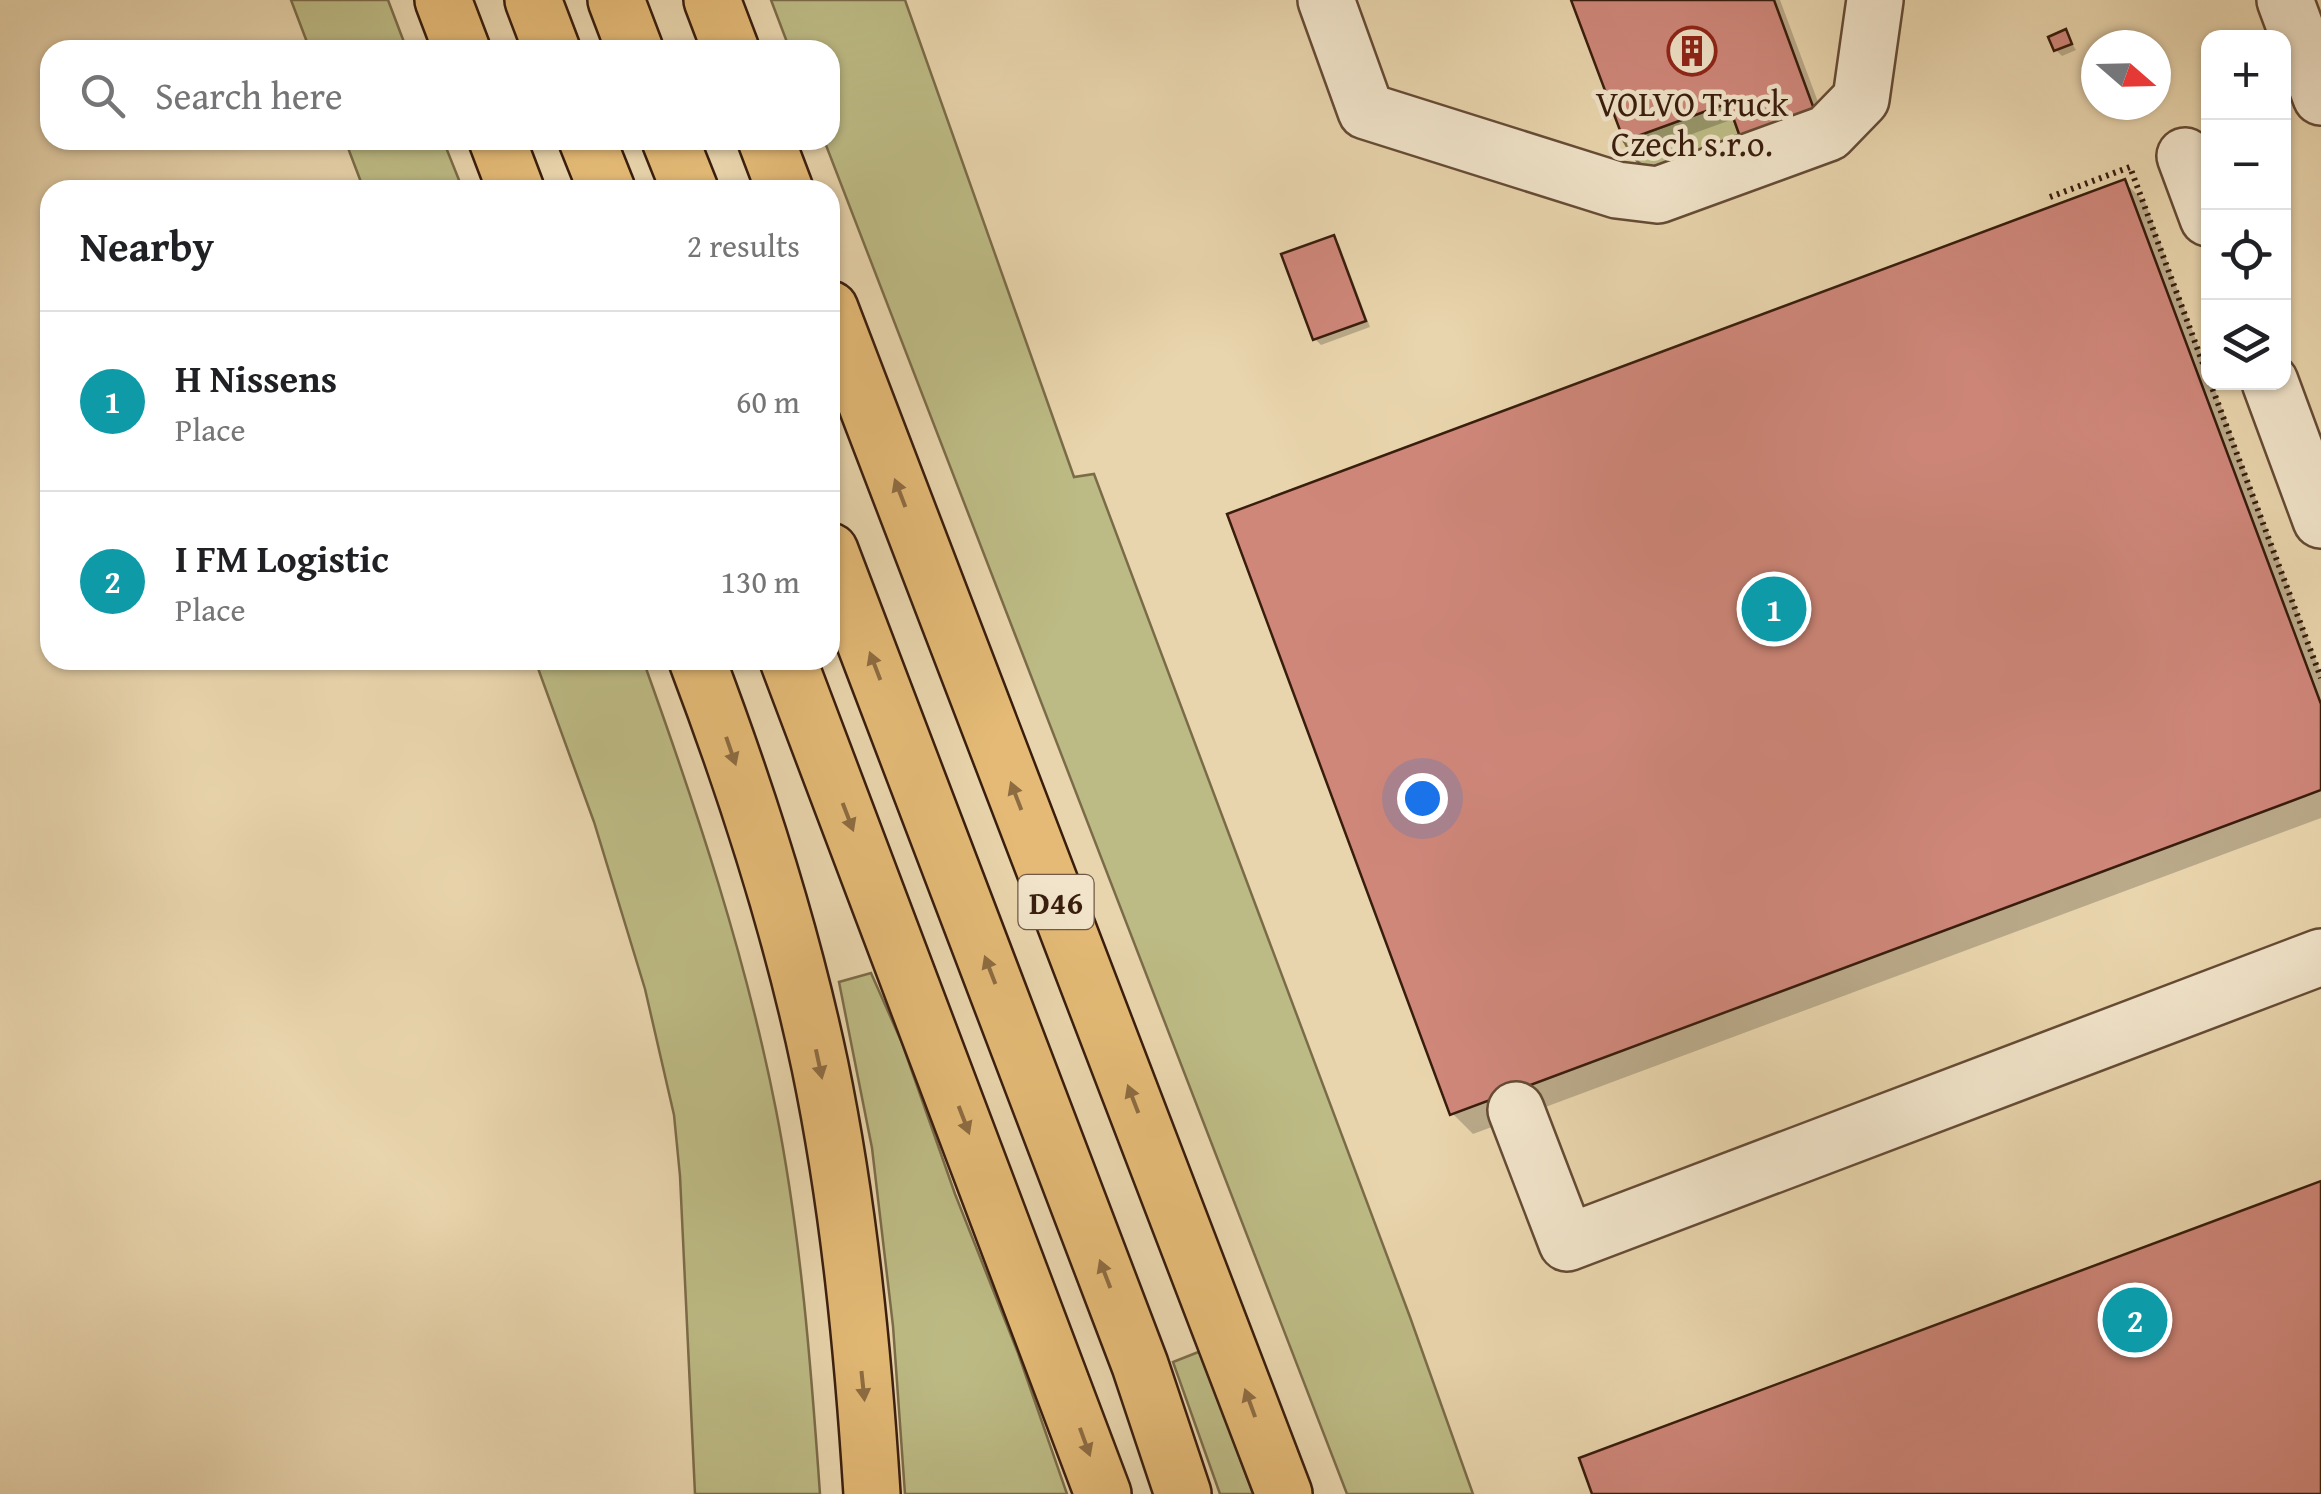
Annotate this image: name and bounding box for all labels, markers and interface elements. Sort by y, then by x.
building icon: VOLVO Truck Czech s.r.o. [1666,25,1718,77]
north arrow [2081,30,2171,120]
map controls [2201,30,2291,390]
button: + [2201,30,2291,120]
search box [40,40,840,150]
text: Search here [155,67,343,123]
icon: search [75,68,130,123]
place label: VOLVO Truck Czech s.r.o. [1595,78,1789,169]
button: − [2201,120,2291,210]
button: locate [2201,210,2291,300]
text: Nearby [80,215,214,276]
text: 2 results [687,222,800,269]
button: layers [2201,300,2291,390]
text: H Nissens [175,350,337,406]
text: 1 [104,378,121,425]
text: 60 m [736,378,800,425]
text: Place [175,406,246,453]
one-way arrow [892,477,907,507]
text: I FM Logistic [175,530,389,586]
text: 2 [104,558,121,605]
text: 130 m [721,558,800,605]
pin: 1 [1742,572,1806,646]
text: Place [175,586,246,633]
one-way arrow [866,651,882,681]
one-way arrow [725,737,740,767]
your location [1397,773,1448,824]
one-way arrow [1008,781,1023,811]
one-way arrow [841,802,856,832]
road number: D46 [1018,875,1094,929]
one-way arrow [982,954,997,984]
one-way arrow [811,1049,827,1080]
one-way arrow [1125,1084,1141,1114]
one-way arrow [956,1106,972,1136]
one-way arrow [1097,1258,1112,1288]
pin: 2 [2102,1282,2168,1358]
one-way arrow [855,1370,871,1402]
one-way arrow [1242,1387,1257,1417]
one-way arrow [1078,1427,1093,1457]

